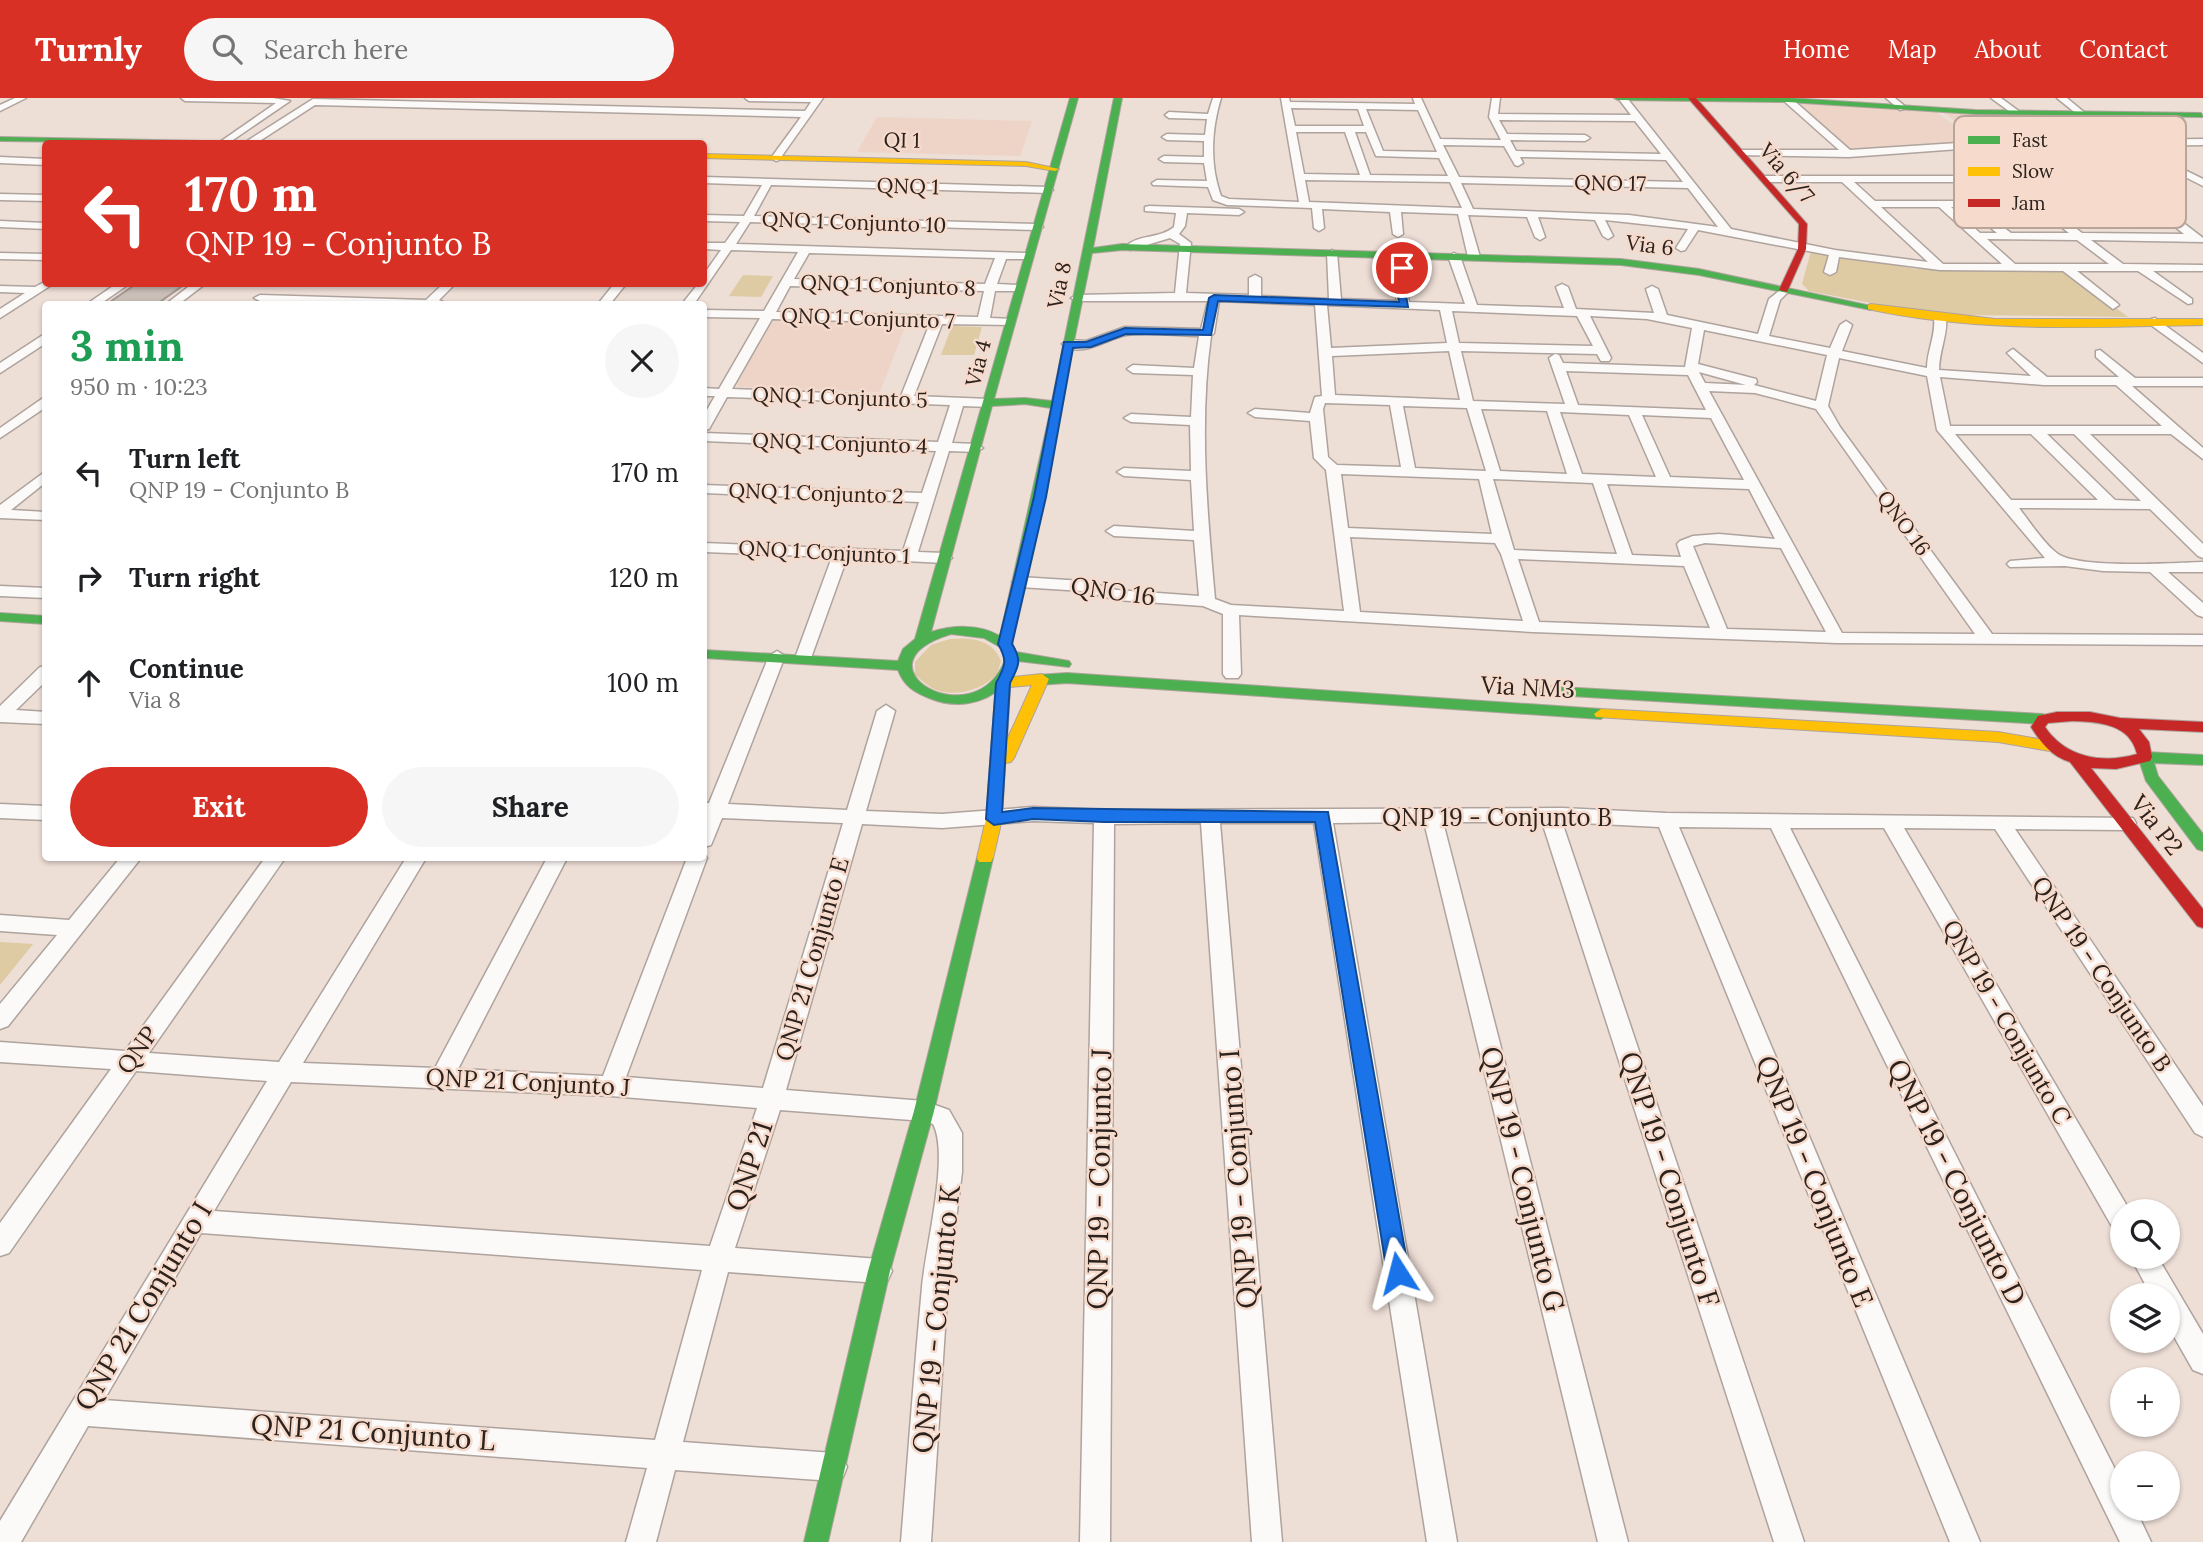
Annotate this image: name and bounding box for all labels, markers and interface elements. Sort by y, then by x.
search box [184,18,674,81]
text: Turnly [35,28,142,70]
icon: search [208,30,246,68]
text: Search here [264,33,408,66]
text: Home [1783,34,1850,65]
text: Map [1888,34,1937,65]
text: About [1975,34,2041,65]
text: Contact [2079,34,2168,65]
legend [1954,116,2186,228]
street label: QI 1 [883,126,921,154]
text: Fast [2012,128,2048,152]
street label: Via 6/7 [1753,137,1821,209]
text: Slow [2012,159,2055,183]
text: 170 m [185,162,317,224]
icon: left [70,168,161,259]
street label: QNO 17 [1574,169,1647,197]
street label: QNQ 1 [876,171,940,201]
text: Jam [2011,191,2046,215]
street label: QNQ 1 Conjunto 10 [761,205,947,239]
text: QNP 19 - Conjunto B [185,223,491,264]
street label: Via 6 [1624,229,1675,261]
pin [1372,238,1432,298]
icon: arrive [1383,249,1421,287]
street label: Via 8 [1041,259,1077,312]
street label: QNQ 1 Conjunto 8 [800,268,976,302]
street label: QNQ 1 Conjunto 7 [781,301,956,335]
text: 3 min [70,319,184,373]
button: close [605,324,679,398]
street label: Via 4 [959,337,997,390]
text: 950 m · 10:23 [70,372,208,401]
street label: QNQ 1 Conjunto 5 [752,380,928,414]
street label: QNQ 1 Conjunto 4 [752,426,928,460]
text: Turn left [129,442,240,475]
icon: left [70,454,108,492]
text: 170 m [611,456,679,489]
text: QNP 19 - Conjunto B [129,475,349,504]
street label: QNQ 1 Conjunto 2 [728,476,904,510]
street label: QNO 16 [1871,485,1937,561]
street label: QNQ 1 Conjunto 1 [738,534,910,570]
icon: right [70,559,108,597]
text: Turn right [129,561,260,594]
text: 120 m [609,561,679,594]
street label: QNO 16 [1069,570,1157,612]
text: Continue [129,652,244,685]
icon: ahead [70,664,108,702]
text: 100 m [607,666,679,699]
street label: Via NM3 [1479,669,1576,705]
text: Via 8 [129,685,181,714]
button: Exit [70,767,368,847]
button: Share [382,767,679,847]
street label: Via P2 [2123,788,2190,861]
street label: QNP 19 - Conjunto B [1382,802,1612,833]
street label: QNP 21 Conjunto E [768,853,856,1065]
street label: QNP 19 - Conjunto B [2025,870,2179,1078]
street label: QNP 19 - Conjunto C [1936,914,2078,1130]
street label: QNP [109,1020,165,1080]
street label: QNP 19 - Conjunto G [1473,1043,1573,1315]
street label: QNP 19 - Conjunto F [1612,1047,1728,1311]
street label: QNP 19 - Conjunto J [1079,1048,1119,1310]
street label: QNP 19 - Conjunto I [1211,1048,1265,1310]
street label: QNP 19 - Conjunto E [1748,1050,1882,1312]
street label: QNP 19 - Conjunto D [1879,1053,2035,1311]
street label: QNP 21 Conjunto J [425,1061,631,1103]
street label: QNP 21 [718,1116,780,1216]
street label: QNP 19 - Conjunto K [904,1183,968,1455]
street label: QNP 21 Conjunto I [66,1195,220,1417]
map controls [2110,1199,2180,1521]
button: search [2110,1199,2180,1269]
position arrow [1361,1236,1435,1310]
button: layers [2110,1283,2180,1353]
button: + [2110,1367,2180,1437]
street label: QNP 21 Conjunto L [250,1406,496,1458]
button: − [2110,1451,2180,1521]

